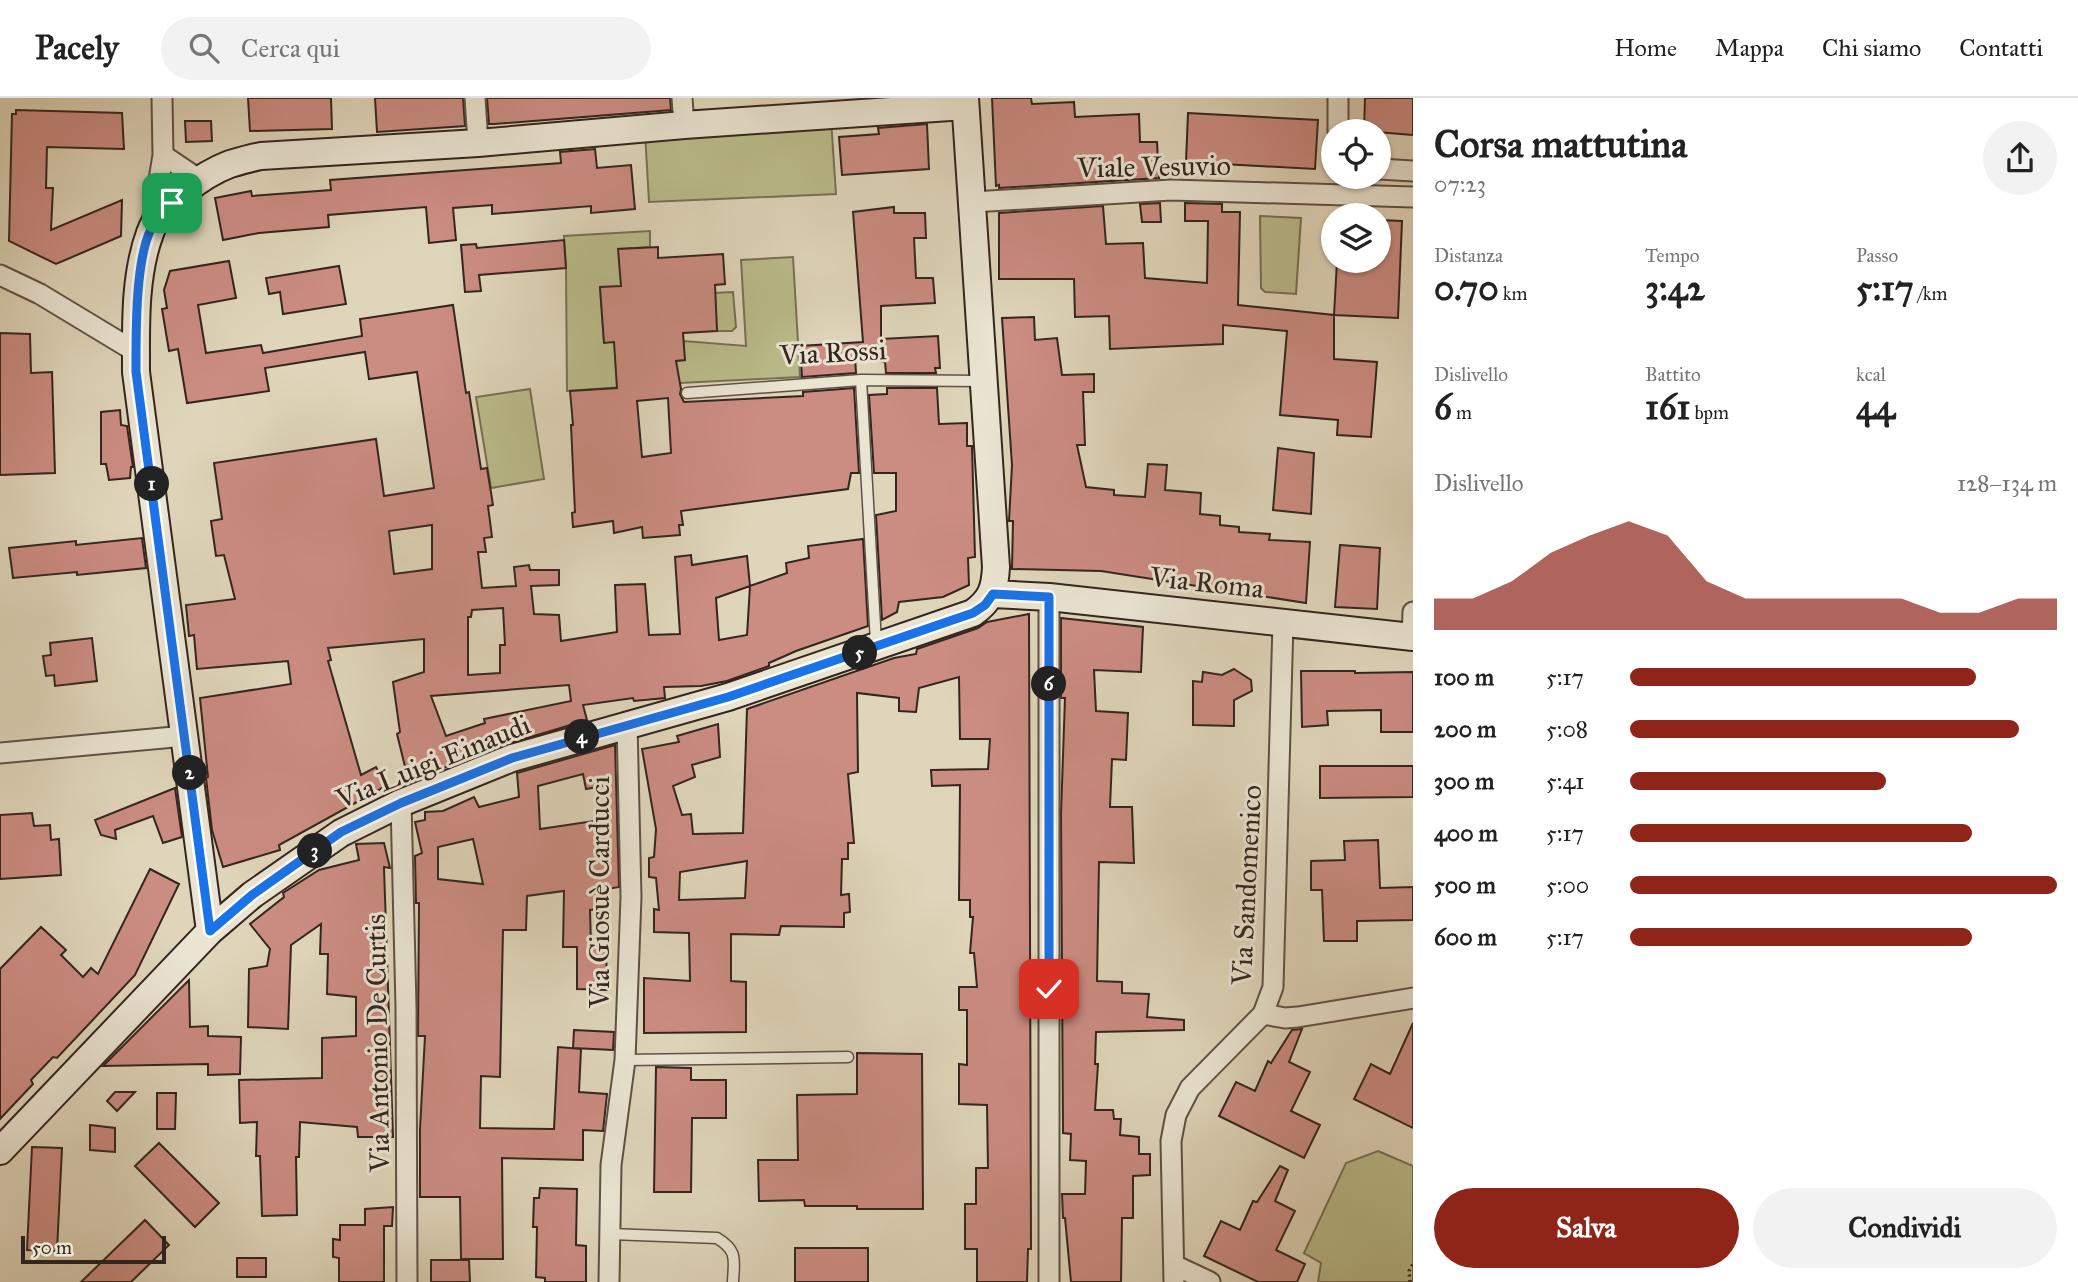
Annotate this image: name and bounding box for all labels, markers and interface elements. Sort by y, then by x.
search box [161,17,651,80]
text: Pacely [35,28,119,68]
icon: search [185,29,223,67]
text: Cerca qui [241,32,340,64]
text: Home [1614,33,1677,63]
text: Mappa [1715,33,1784,63]
text: Chi siamo [1822,33,1921,63]
text: Contatti [1959,33,2043,63]
map controls [1321,119,1391,273]
button: locate [1321,119,1391,189]
text: Corsa mattutina [1434,121,1687,167]
button: share [1983,121,2057,195]
street label: Viale Vesuvio [1076,148,1231,185]
text: 07:23 [1434,170,1486,198]
pin [142,173,202,233]
icon: arrive [153,184,191,222]
button: layers [1321,203,1391,273]
text: Distanza [1434,244,1503,267]
text: Tempo [1645,244,1700,267]
text: Passo [1856,244,1898,267]
text: 0.70 [1434,267,1499,310]
text: 3:42 [1645,267,1705,310]
text: 5:17 [1856,267,1914,310]
text: km [1499,282,1528,305]
text: /km [1914,282,1948,305]
street label: Via Rossi [778,332,888,373]
text: Dislivello [1434,363,1508,386]
text: Battito [1645,363,1701,386]
text: kcal [1856,363,1886,386]
text: 6 [1434,386,1452,429]
text: 161 [1645,386,1690,429]
text: 44 [1856,386,1895,429]
text: m [1452,401,1472,424]
text: bpm [1690,401,1729,424]
pin: 1 [134,466,170,502]
text: Dislivello [1434,469,1524,497]
text: 128–134 m [1957,469,2057,497]
text: 1 [148,472,155,495]
street label: Via Roma [1147,559,1266,606]
pin: 5 [842,636,878,670]
text: 5 [855,641,864,664]
text: 100 m [1434,663,1494,691]
text: 5:17 [1546,663,1584,691]
pin: 6 [1032,666,1066,702]
text: 6 [1044,672,1053,695]
street label: Via Luigi Einaudi [330,706,536,817]
text: 200 m [1434,715,1496,743]
text: 5:08 [1546,715,1588,743]
pin: 4 [564,720,600,754]
text: 4 [576,725,587,748]
pin: 2 [172,756,208,790]
text: 2 [185,761,194,784]
text: 300 m [1434,767,1494,795]
text: 5:41 [1546,767,1584,795]
street label: Via Giosuè Carducci [582,776,617,1009]
street label: Via Sandomenico [1224,784,1269,987]
text: 400 m [1434,819,1498,847]
text: 5:17 [1546,819,1584,847]
pin: 3 [298,834,332,868]
text: 3 [311,839,318,862]
text: 500 m [1434,871,1496,899]
text: 5:00 [1546,871,1589,899]
street label: Via Antonio De Curtis [358,914,397,1173]
text: 600 m [1434,923,1497,951]
text: 5:17 [1546,923,1584,951]
pin [1019,959,1079,1019]
icon: check [1030,970,1068,1008]
button: Salva [1434,1188,1739,1268]
button: Condividi [1753,1188,2057,1268]
scale bar [21,1233,166,1265]
text: 50 m [32,1236,72,1259]

